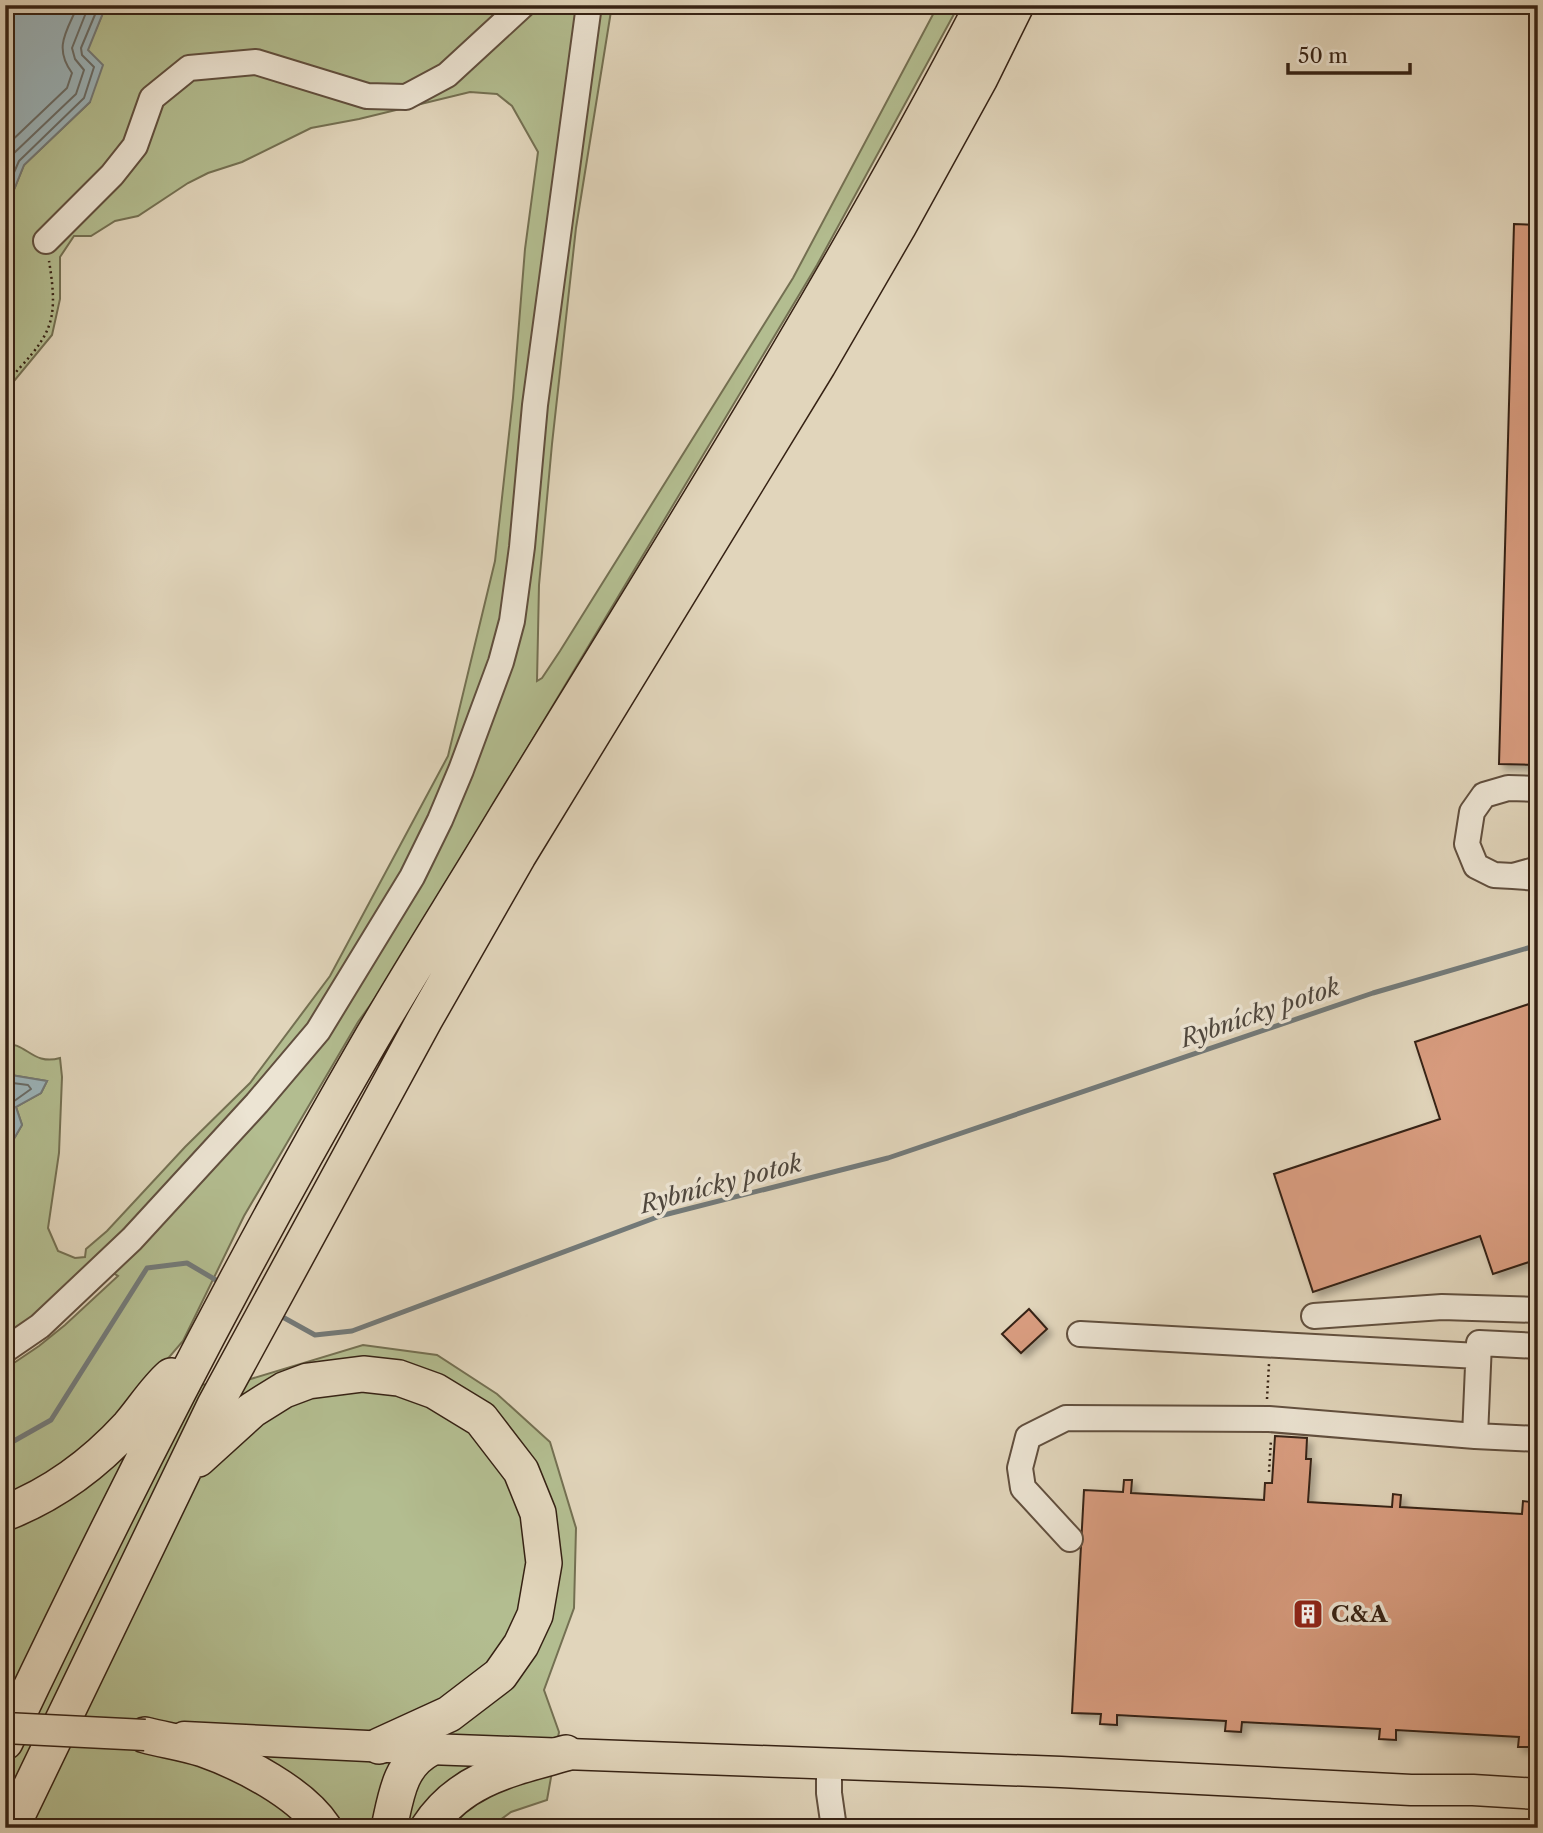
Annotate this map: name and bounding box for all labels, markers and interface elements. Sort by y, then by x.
scale bar [1288,32,1410,76]
text: 50 m [1298,43,1348,68]
water label: Rybnícky potok [1175,972,1344,1054]
water label: Rybnícky potok [635,1148,805,1220]
building icon: C&A [1291,1597,1325,1631]
place label: C&A [1331,1600,1389,1628]

